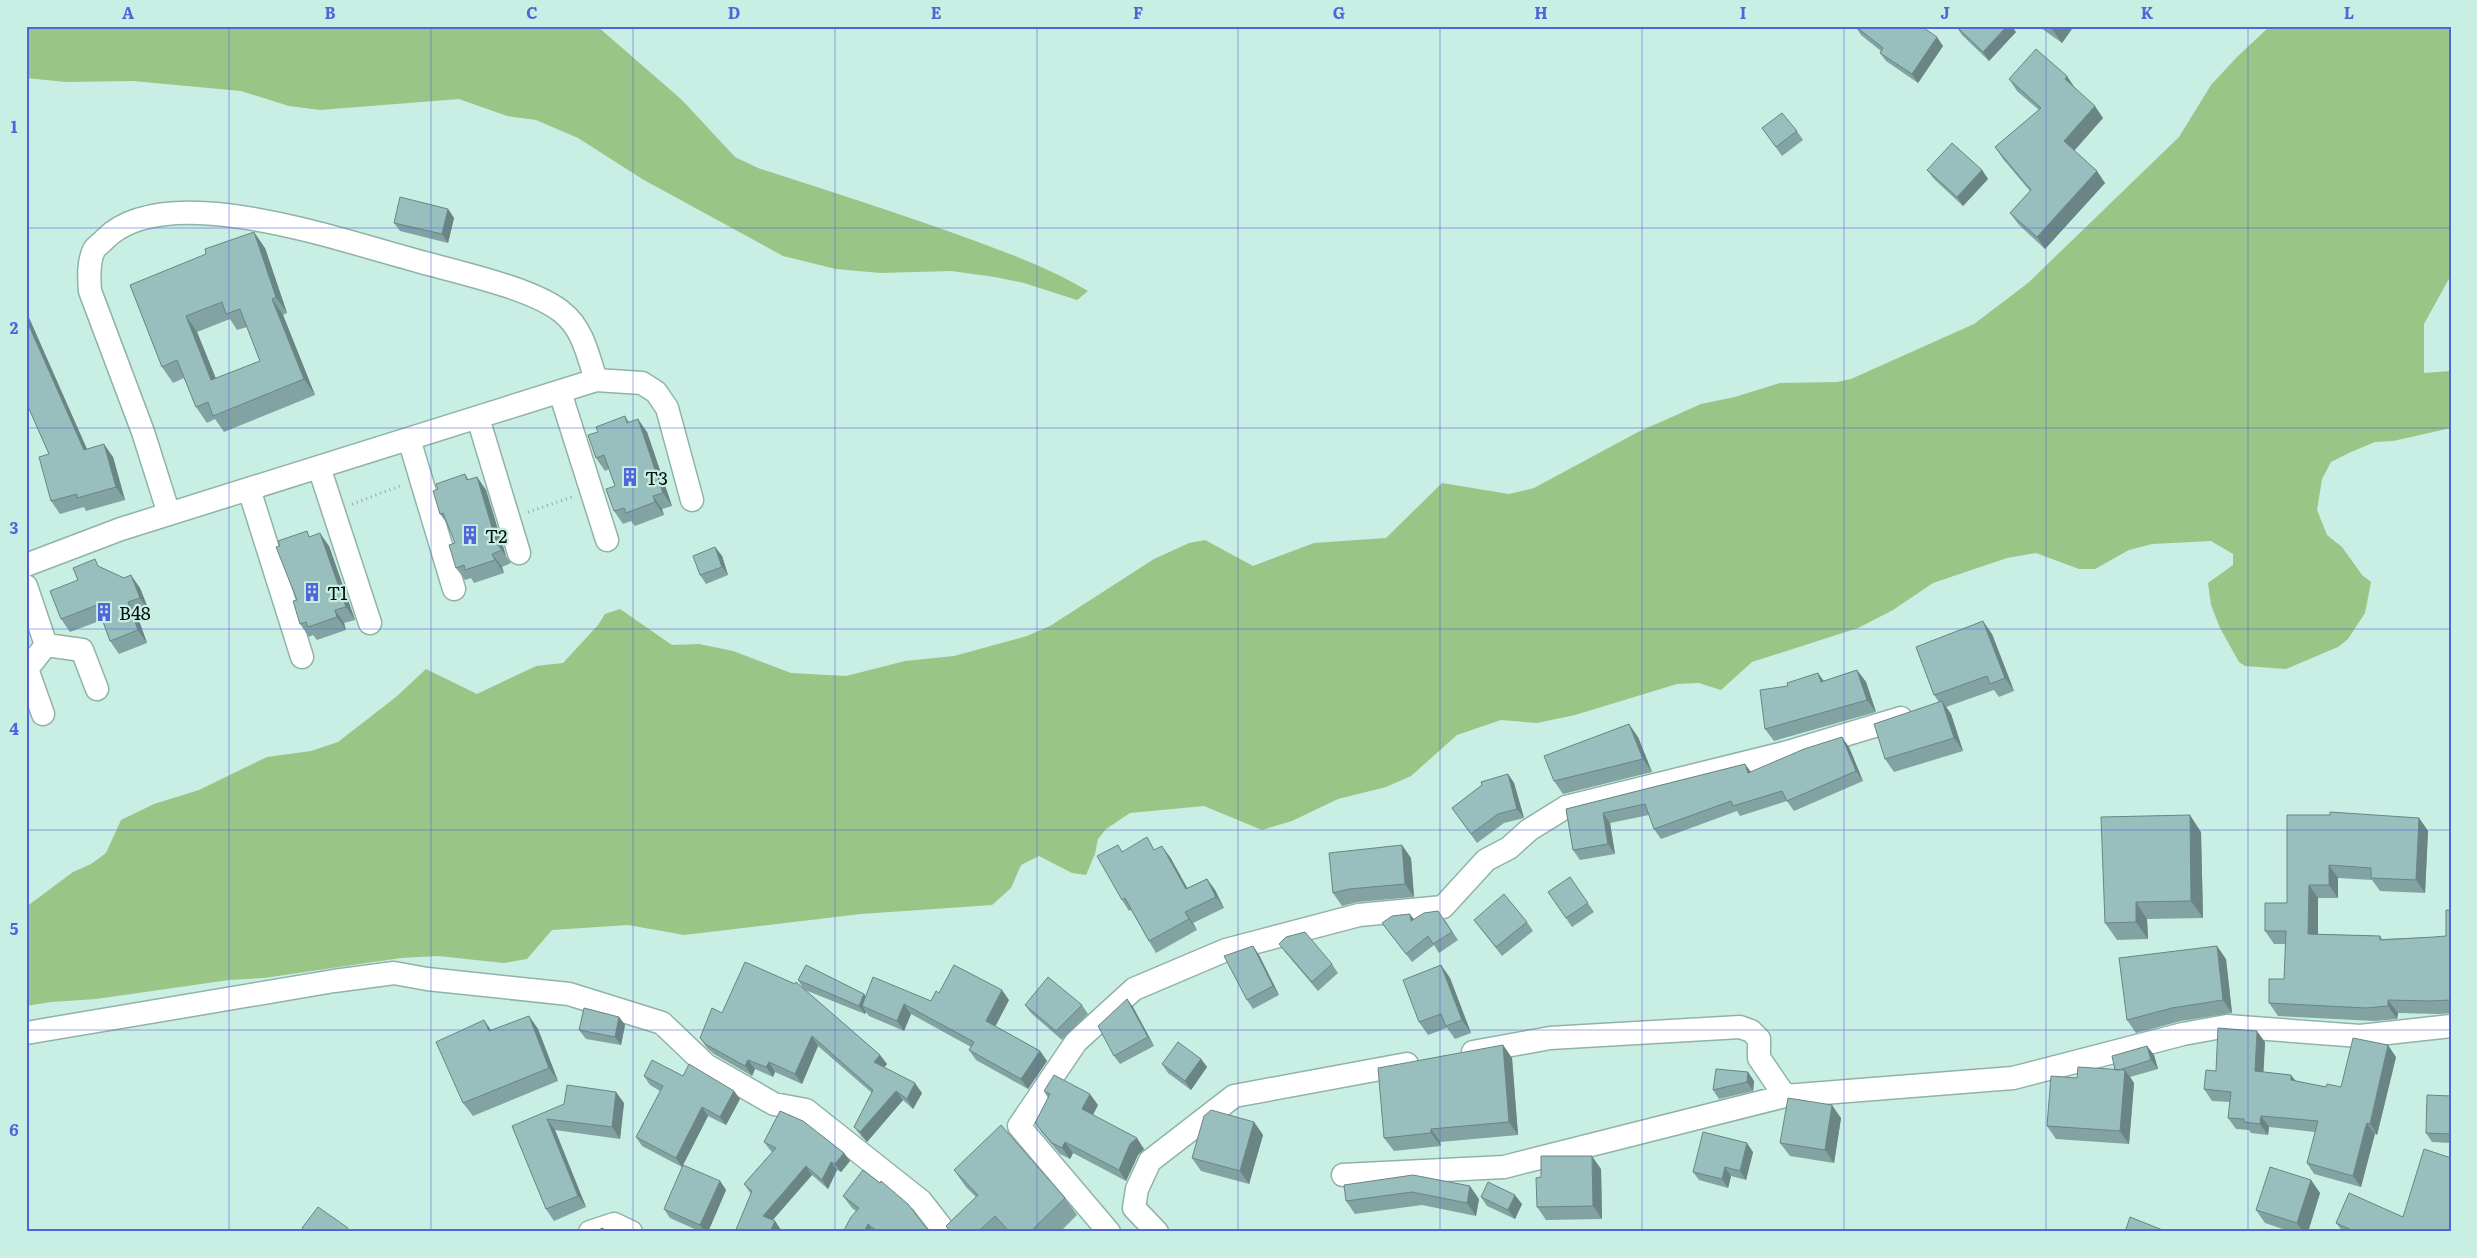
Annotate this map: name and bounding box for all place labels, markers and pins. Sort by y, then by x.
place label: T3 [645,464,668,491]
building icon: T3 [619,466,641,488]
place label: T2 [485,522,507,549]
building icon: T2 [459,524,481,546]
place label: T1 [327,579,348,606]
building icon: T1 [301,581,323,603]
place label: B48 [119,599,151,626]
building icon: B48 [93,601,115,623]

